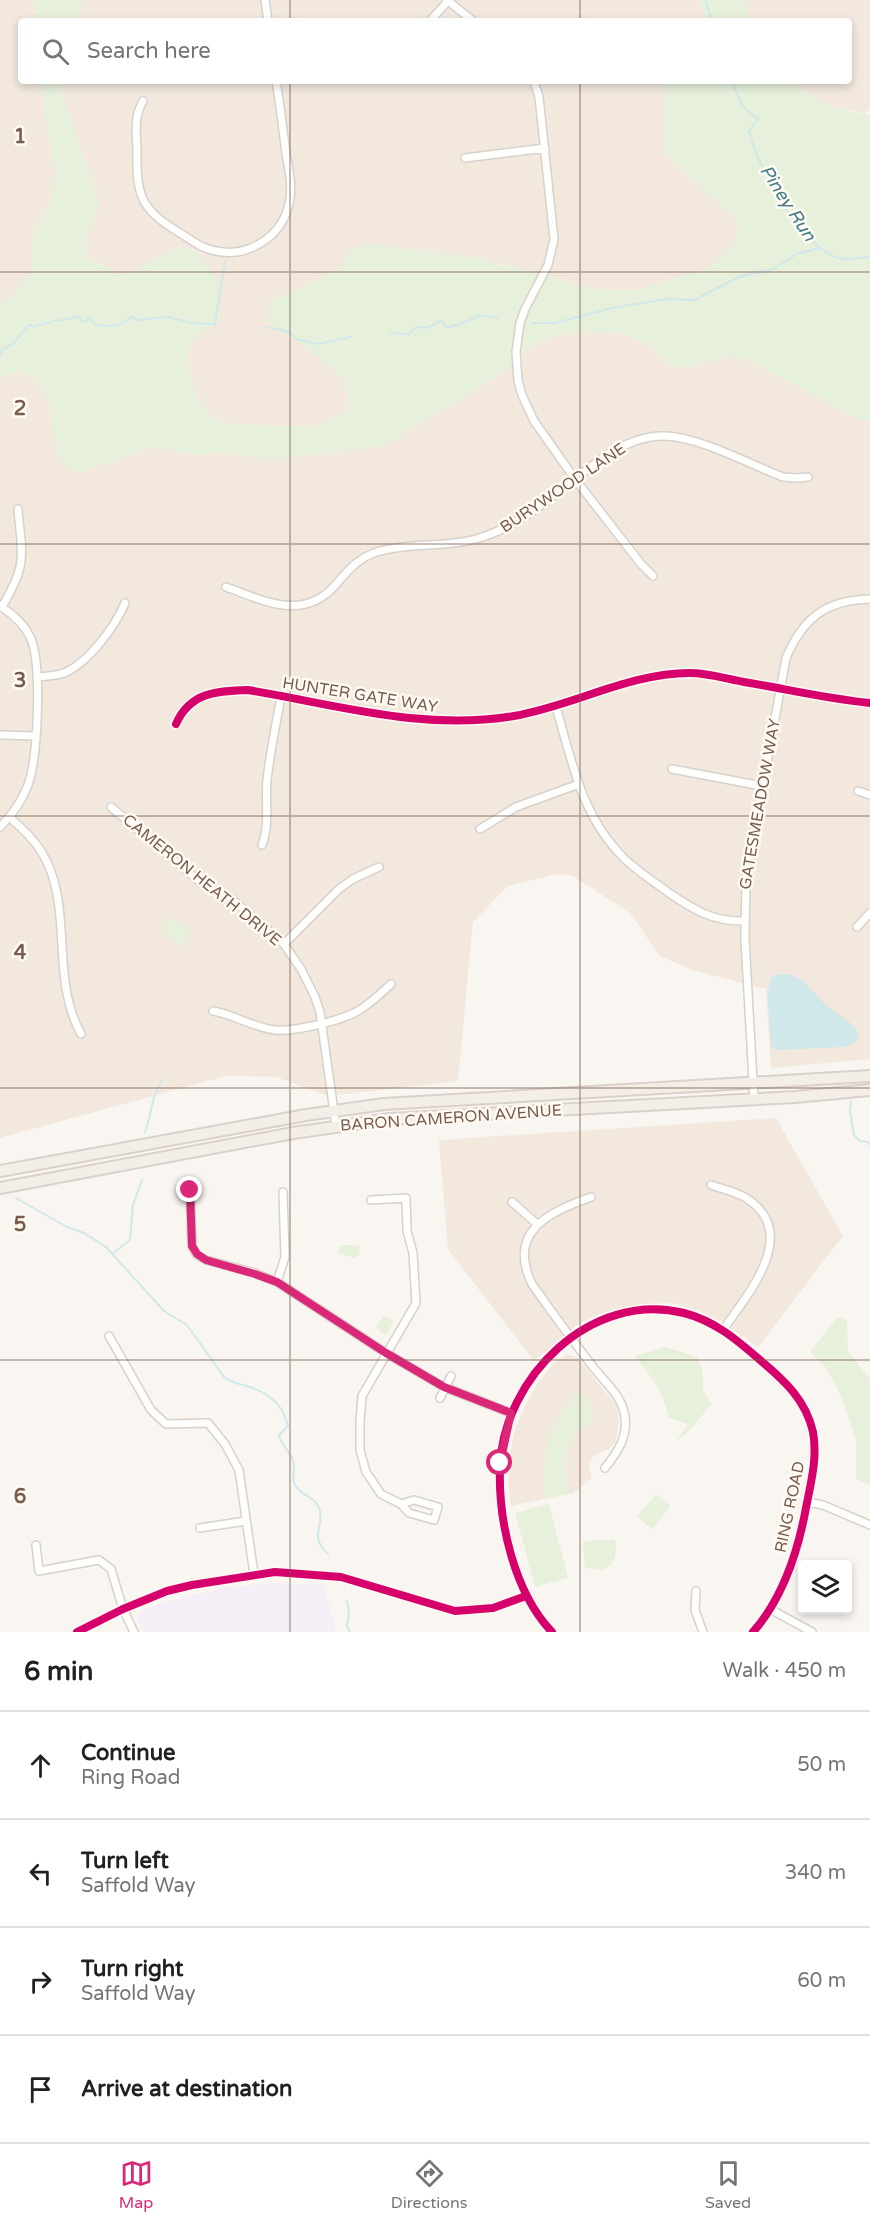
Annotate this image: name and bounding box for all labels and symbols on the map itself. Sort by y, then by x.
text: 1 [14,125,26,149]
water label: Piney Run [755,161,821,246]
text: 2 [14,397,26,421]
street label: BURYWOOD LANE [496,439,630,537]
text: 3 [14,669,26,693]
street label: HUNTER GATE WAY [281,673,439,717]
street label: GATESMEADOW WAY [735,717,785,891]
street label: CAMERON HEATH DRIVE [119,810,285,950]
text: 4 [14,941,27,965]
street label: BARON CAMERON AVENUE [339,1100,563,1136]
route end [176,1176,202,1202]
text: 5 [14,1213,26,1237]
route start [486,1449,512,1475]
street label: RING ROAD [771,1459,809,1555]
text: 6 [14,1485,26,1509]

